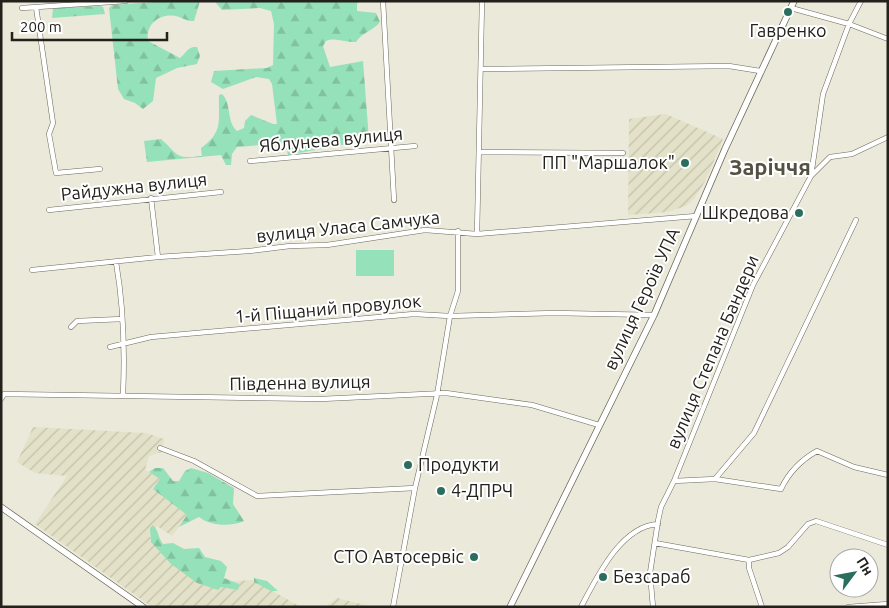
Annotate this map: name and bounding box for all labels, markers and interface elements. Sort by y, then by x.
marker: Гавренко [782,6,794,18]
scale bar [12,10,168,42]
text: 200 m [20,18,62,35]
place label: Гавренко [749,20,827,40]
street label: Яблунева вулиця [258,123,404,155]
place label: ПП "Маршалок" [542,152,675,172]
district label: Заріччя [729,154,811,179]
marker: ПП "Маршалок" [679,157,691,169]
street label: Райдужна вулиця [60,168,208,204]
place label: Шкредова [702,202,789,222]
street label: вулиця Уласа Самчука [255,206,441,246]
marker: Шкредова [793,207,805,219]
street label: вулиця Героїв УПА [599,224,683,373]
street label: вулиця Степана Бандери [662,252,762,451]
street label: 1-й Піщаний провулок [234,290,422,326]
street label: Південна вулиця [229,371,371,393]
place label: Продукти [418,454,499,474]
marker: Продукти [402,459,414,471]
place label: 4-ДПРЧ [451,480,513,500]
marker: 4-ДПРЧ [435,485,447,497]
place label: СТО Автосервіс [333,546,464,566]
north arrow [829,548,879,598]
marker: СТО Автосервіс [468,551,480,563]
text: Пн [853,554,877,578]
place label: Безсараб [613,566,691,586]
marker: Безсараб [597,571,609,583]

